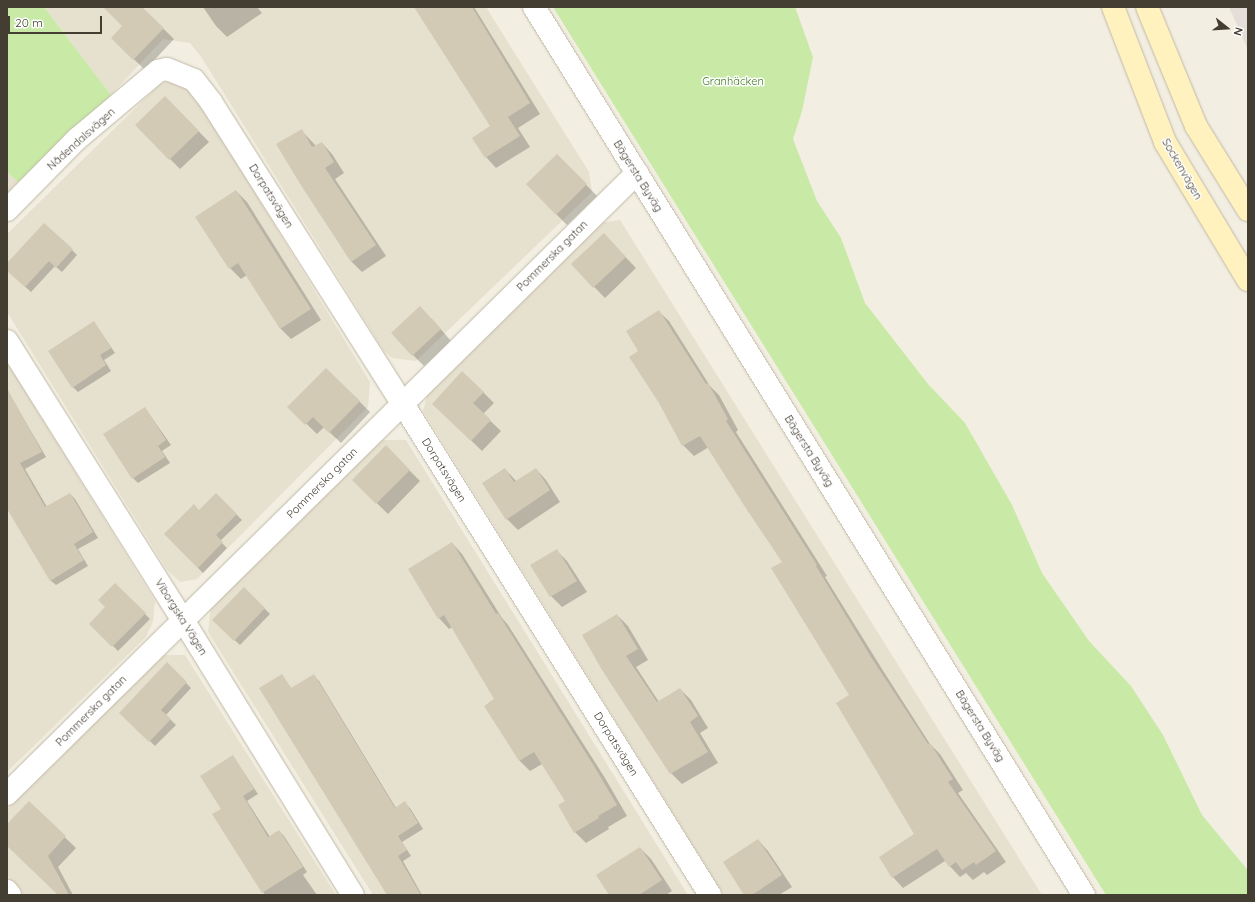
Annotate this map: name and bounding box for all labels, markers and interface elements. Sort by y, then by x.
scale bar [10,8,104,34]
north arrow [1207,8,1247,48]
text: 20 m [15,15,43,30]
text: N [1231,26,1246,37]
park label: Granhäcken [702,74,764,88]
street label: Nådendalsvägen [44,105,118,173]
street label: Sockenvägen [1159,136,1205,202]
street label: Bägersta Byväg [611,138,665,214]
street label: Dorpatsvägen [246,162,296,230]
street label: Pommerska gatan [514,218,590,294]
street label: Bägersta Byväg [782,413,836,489]
street label: Dorpatsvägen [419,436,469,504]
street label: Pommerska gatan [284,445,360,521]
street label: Viborgska Vägen [152,576,210,658]
street label: Pommerska gatan [53,673,129,749]
street label: Bägersta Byväg [953,688,1007,764]
street label: Dorpatsvägen [591,710,641,778]

